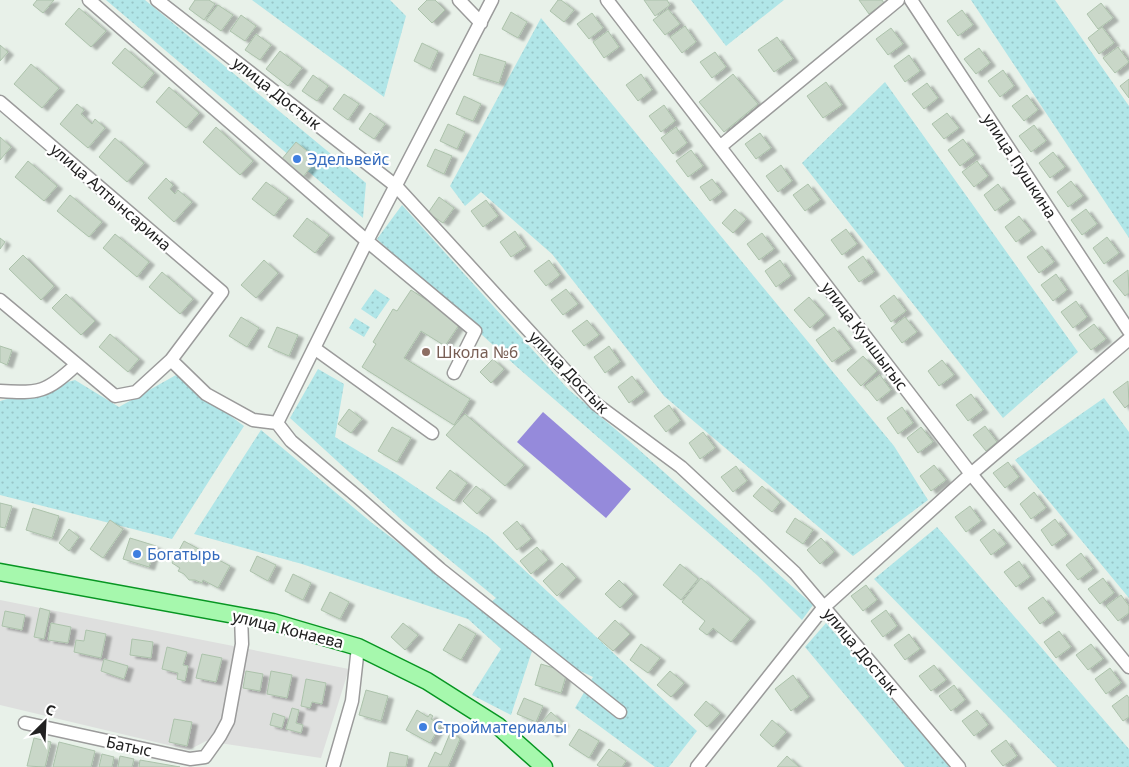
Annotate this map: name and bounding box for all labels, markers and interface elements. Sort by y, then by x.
street label: улица Достык [228,51,326,135]
street label: улица Пушкина [978,109,1062,223]
street label: улица Алтынсарина [46,138,176,256]
place label: Эдельвейс [307,148,390,170]
marker: Эдельвейс [291,153,303,165]
street label: улица Куншыгыс [817,277,913,395]
street label: улица Достык [524,326,614,418]
place label: Школа №6 [436,341,518,363]
marker: Школа №6 [420,346,432,358]
place label: Богатырь [147,543,220,565]
marker: Богатырь [131,548,143,560]
street label: улица Достык [818,603,904,699]
street label: улица Конаева [230,605,346,653]
north arrow [20,697,70,747]
text: С [43,699,58,720]
place label: Стройматериалы [433,716,567,738]
marker: Стройматериалы [417,721,429,733]
street label: Батыс [104,730,154,762]

